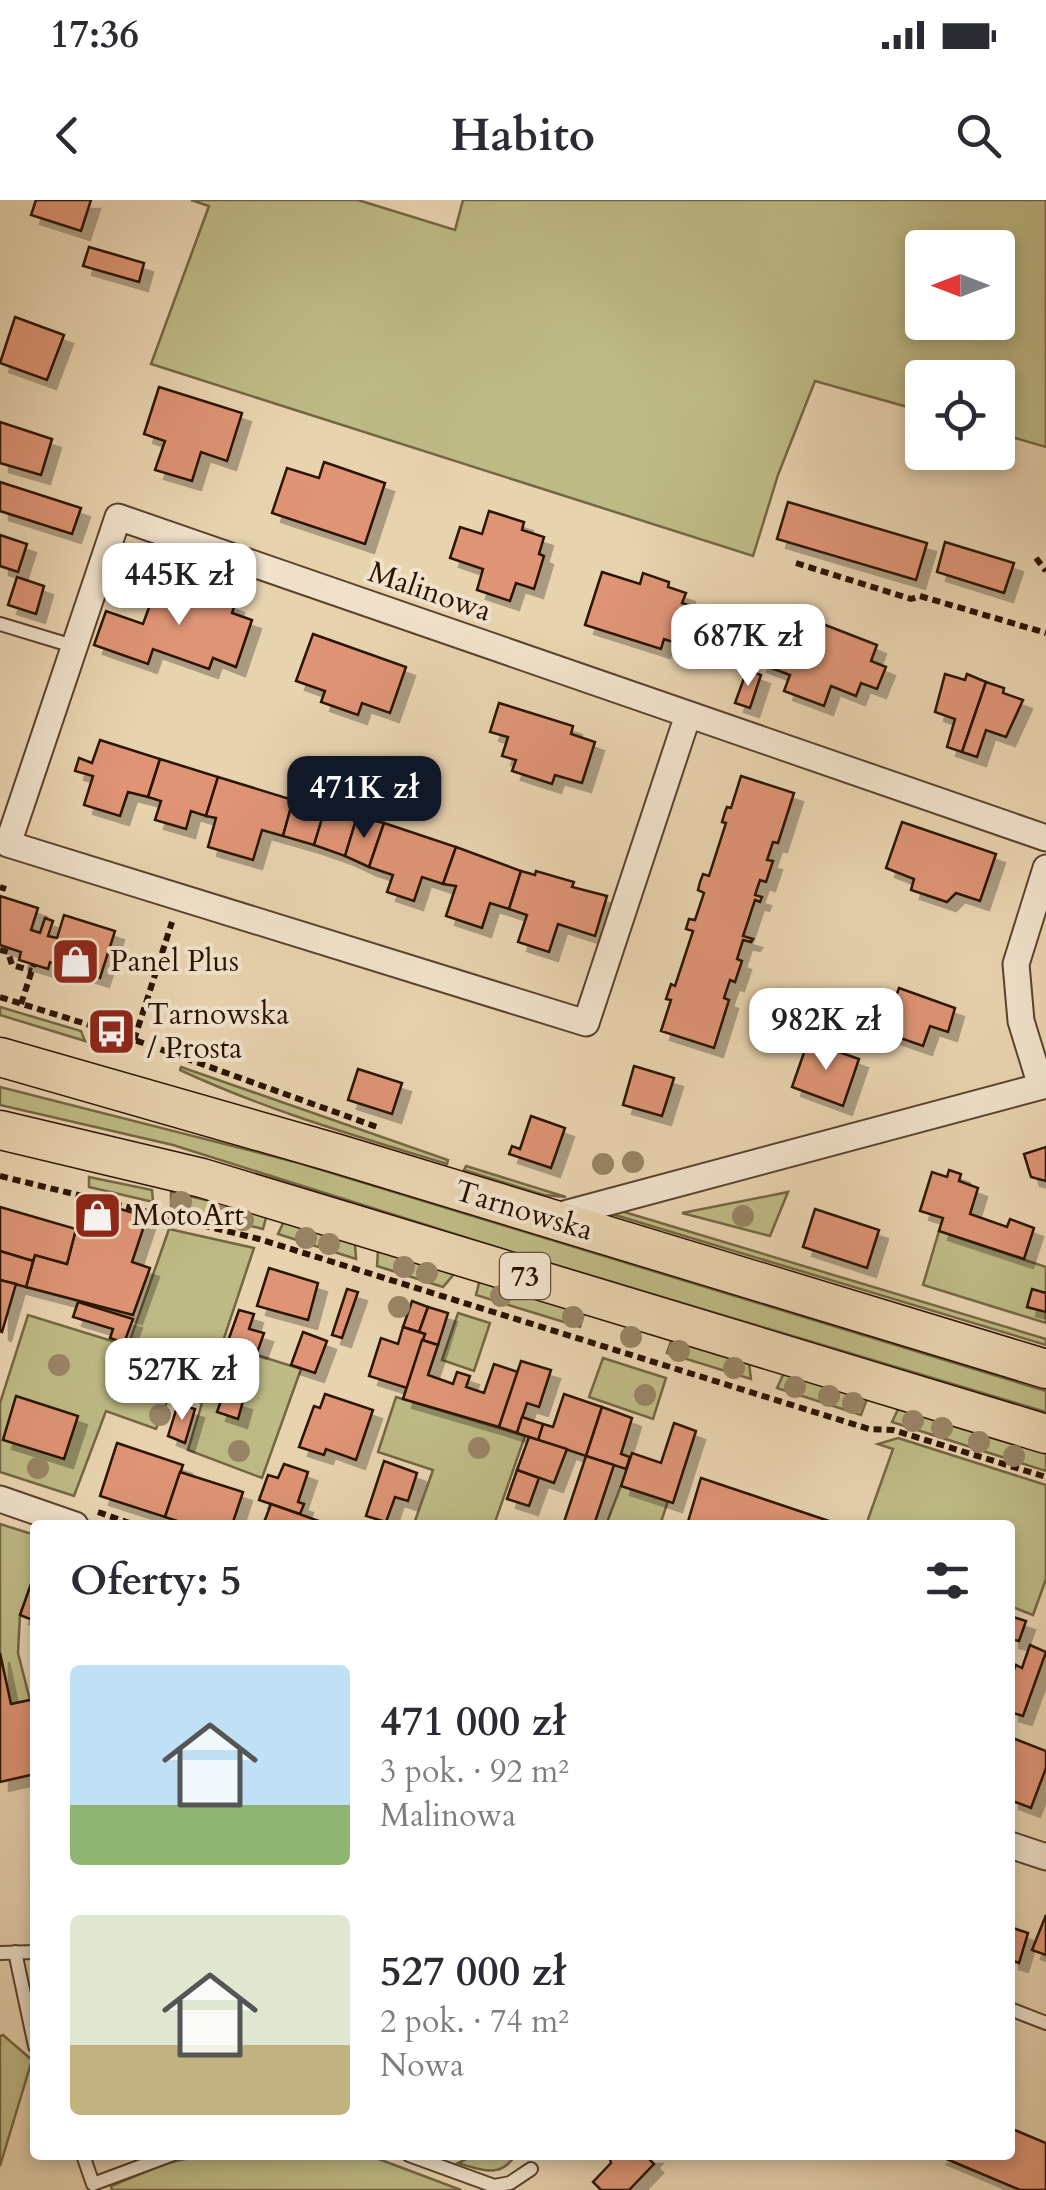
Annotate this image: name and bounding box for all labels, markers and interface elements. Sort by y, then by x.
text: 17:36 [50,9,139,61]
text: Habito [451,105,595,166]
icon: back [40,108,95,163]
icon: search [951,108,1006,163]
north arrow [905,230,1015,340]
map controls [905,230,1015,470]
button: locate [905,360,1015,470]
pin: 445K zł [87,543,271,628]
street label: Malinowa [363,551,497,632]
text: 445K zł [124,553,234,597]
pin: 687K zł [656,604,840,689]
text: 687K zł [693,614,803,658]
pin: 471K zł [272,756,456,841]
text: 471K zł [309,766,419,810]
shop icon: Panel Plus [49,935,101,987]
place label: Panel Plus [110,941,239,982]
pin: 982K zł [734,988,918,1073]
place label: Tarnowska / Prosta [147,994,289,1069]
text: 982K zł [771,998,881,1042]
bus stop icon: Tarnowska / Prosta [86,1005,138,1057]
street label: Tarnowska [450,1170,598,1251]
shop icon: MotoArt [71,1189,123,1241]
place label: MotoArt [132,1195,244,1236]
road number: 73 [500,1253,550,1299]
pin: 527K zł [90,1338,274,1423]
text: 527K zł [127,1348,237,1392]
text: Oferty: 5 [70,1552,241,1609]
icon: filters [920,1553,975,1608]
text: 471 000 zł [380,1693,566,1750]
icon: home [150,1705,270,1825]
text: 3 pok. · 92 m² [380,1750,569,1794]
text: Malinowa [380,1794,516,1838]
text: 527 000 zł [380,1943,566,2000]
icon: home [150,1955,270,2075]
text: 2 pok. · 74 m² [380,2000,569,2044]
text: Nowa [380,2044,464,2088]

